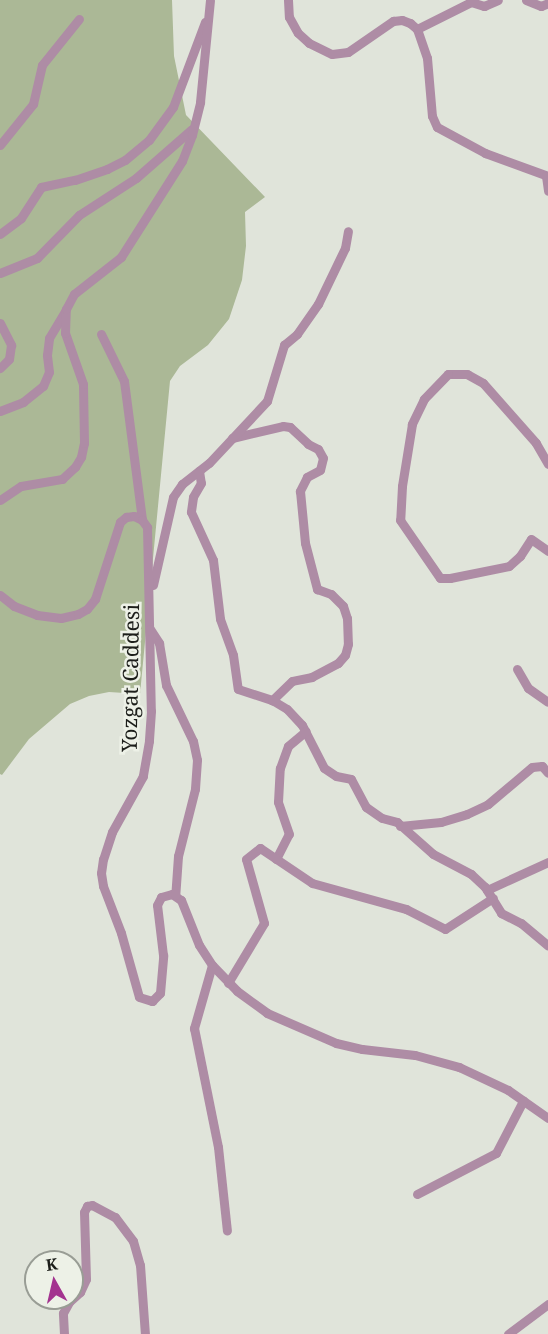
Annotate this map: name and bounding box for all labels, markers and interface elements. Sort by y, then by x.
street label: Yozgat Caddesi [116,604,144,752]
north arrow [24,1250,84,1310]
text: K [44,1252,59,1276]

